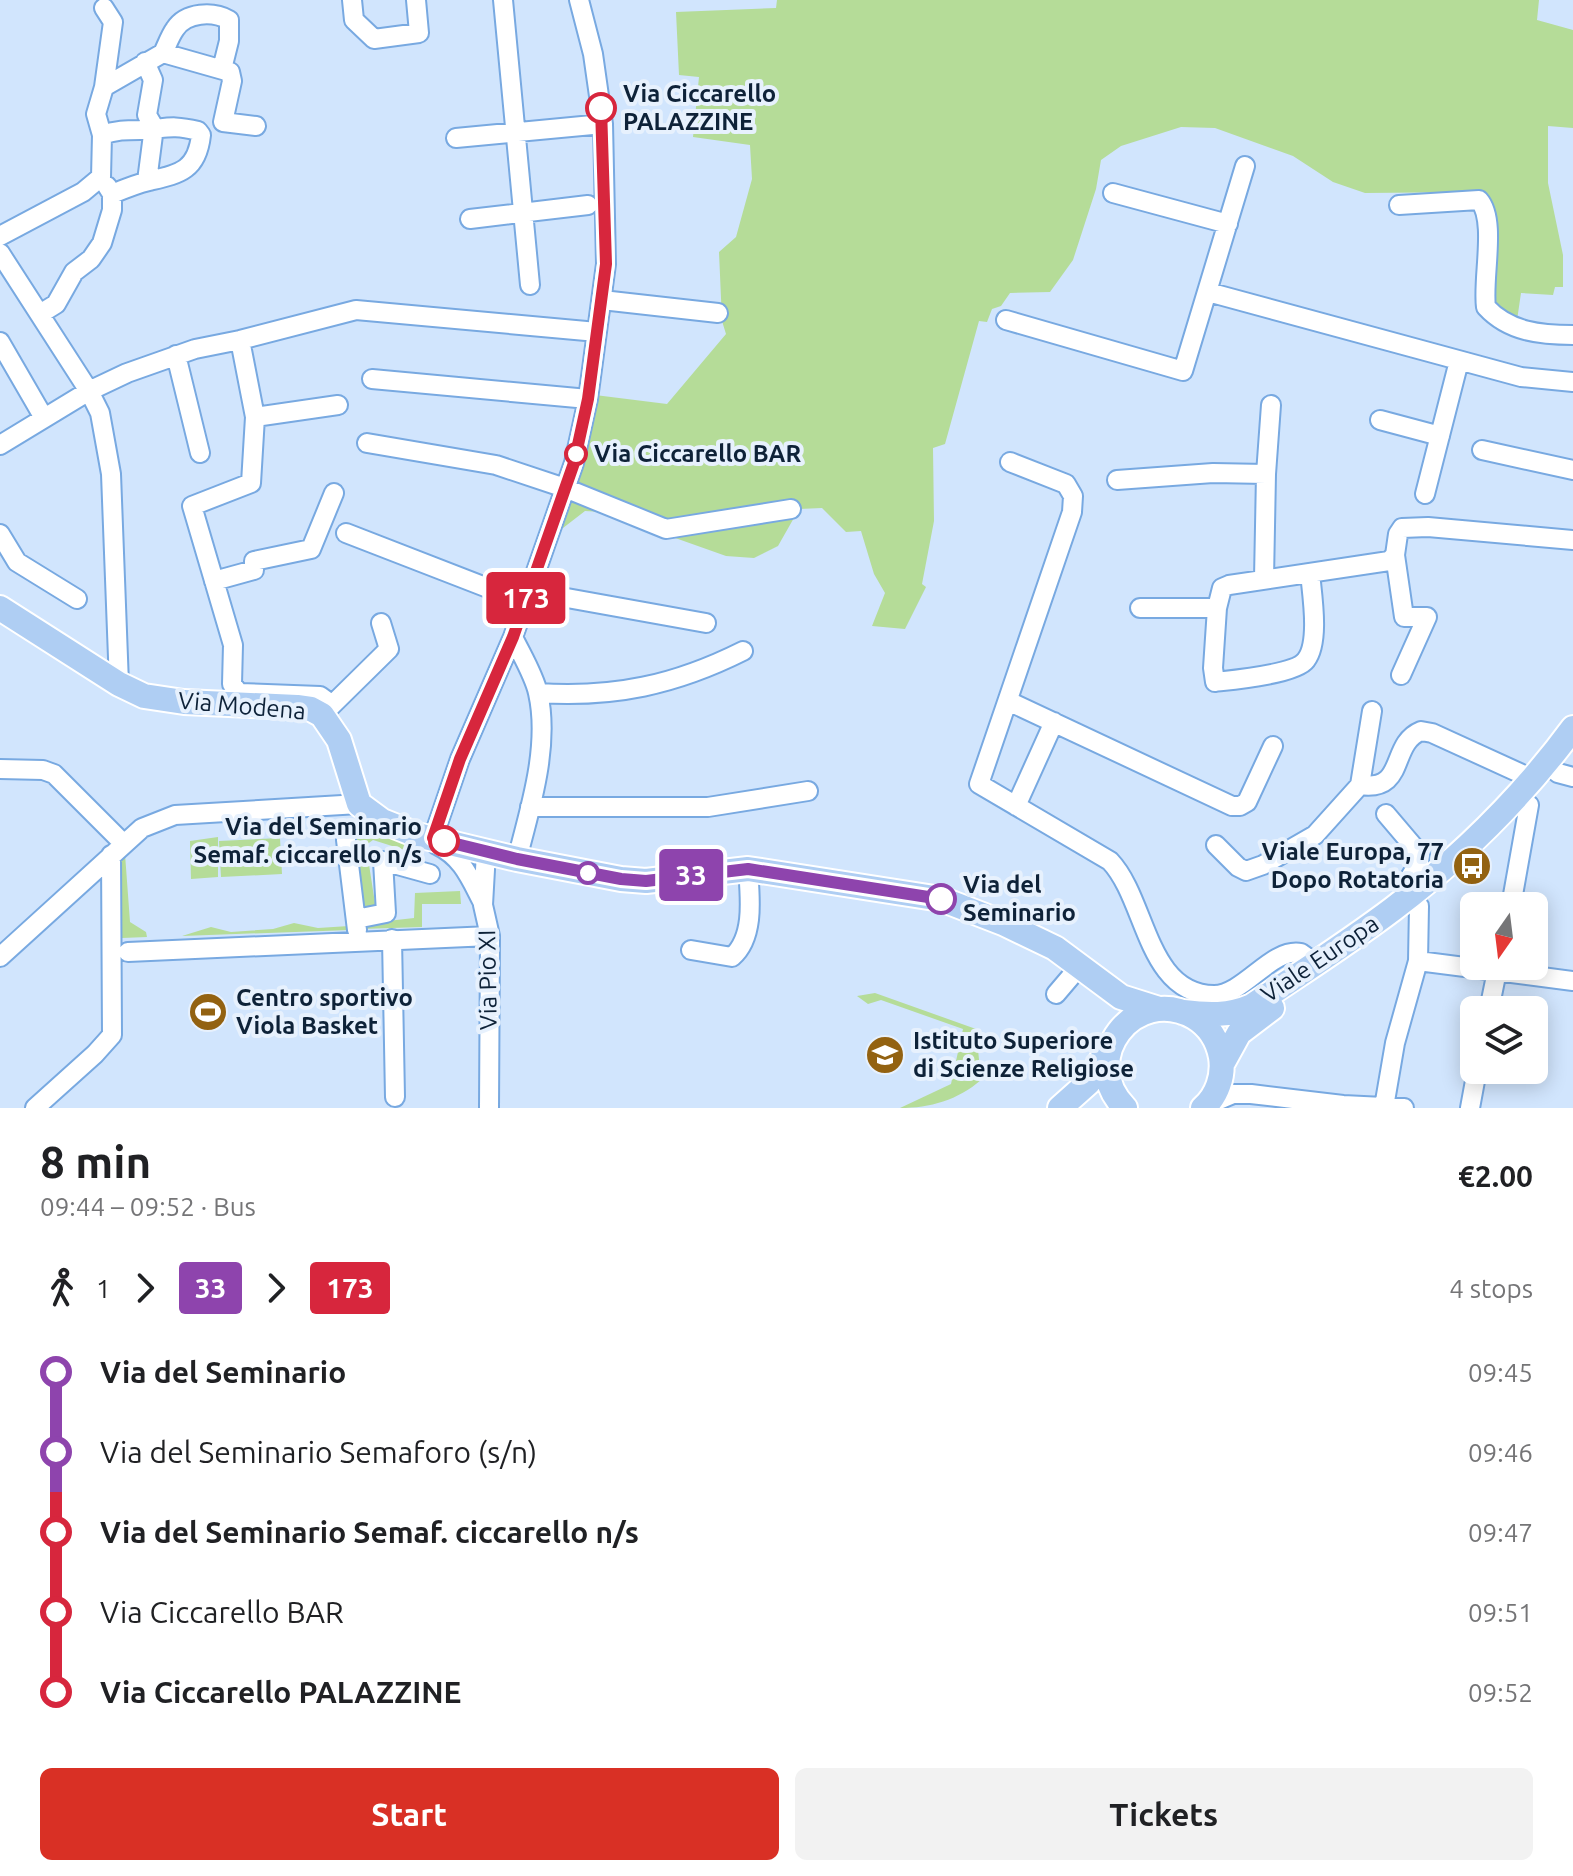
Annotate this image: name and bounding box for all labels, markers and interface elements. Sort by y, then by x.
place label: Via Ciccarello PALAZZINE [623,80,776,135]
marker: Via Ciccarello PALAZZINE [586,93,616,123]
place label: Via Ciccarello BAR [594,440,801,467]
marker: Via Ciccarello BAR [565,443,587,465]
line badge: 173 [480,572,572,624]
text: 173 [502,582,550,613]
street label: Via Modena [177,686,307,725]
place label: Via del Seminario Semaf. ciccarello n/s [194,813,422,868]
marker: Via del Seminario Semaf. ciccarello n/s [429,826,459,856]
place label: Viale Europa, 77 Dopo Rotatoria [1261,838,1444,893]
bus stop icon: Viale Europa, 77 Dopo Rotatoria [1451,845,1493,887]
line badge: 33 [655,849,727,901]
text: 33 [675,859,707,890]
unlabelled marker [577,862,599,884]
place label: Via del Seminario [963,871,1076,926]
marker: Via del Seminario [926,884,956,914]
north arrow [1460,892,1548,980]
map controls [1460,892,1548,1084]
street label: Viale Europa [1256,909,1384,1008]
street label: Via Pio XI [473,930,502,1030]
place label: Centro sportivo Viola Basket [236,984,413,1039]
sports icon: Centro sportivo Viola Basket [187,991,229,1033]
button: layers [1460,996,1548,1084]
place label: Istituto Superiore di Scienze Religiose [913,1027,1134,1082]
school or university icon: Istituto Superiore di Scienze Religiose [864,1034,906,1076]
text: 8 min [40,1137,151,1186]
text: €2.00 [1458,1159,1533,1193]
text: 09:44 – 09:52 · Bus [40,1192,256,1221]
icon: walk [40,1266,84,1310]
icon: forward [123,1266,167,1310]
icon: forward [254,1266,298,1310]
text: 33 [195,1272,226,1303]
text: 173 [326,1272,374,1303]
text: 1 [96,1274,111,1303]
text: 4 stops [1449,1274,1533,1303]
text: Via del Seminario [100,1355,346,1389]
text: 09:45 [1468,1358,1533,1387]
text: Via del Seminario Semaforo (s/n) [100,1435,537,1469]
text: 09:46 [1468,1438,1533,1467]
text: Via del Seminario Semaf. ciccarello n/s [100,1515,639,1549]
text: 09:47 [1468,1518,1533,1547]
text: Via Ciccarello BAR [100,1595,344,1629]
text: 09:51 [1468,1598,1533,1627]
text: Via Ciccarello PALAZZINE [100,1675,461,1709]
text: 09:52 [1468,1678,1533,1707]
button: Start [40,1768,779,1860]
button: Tickets [795,1768,1533,1860]

